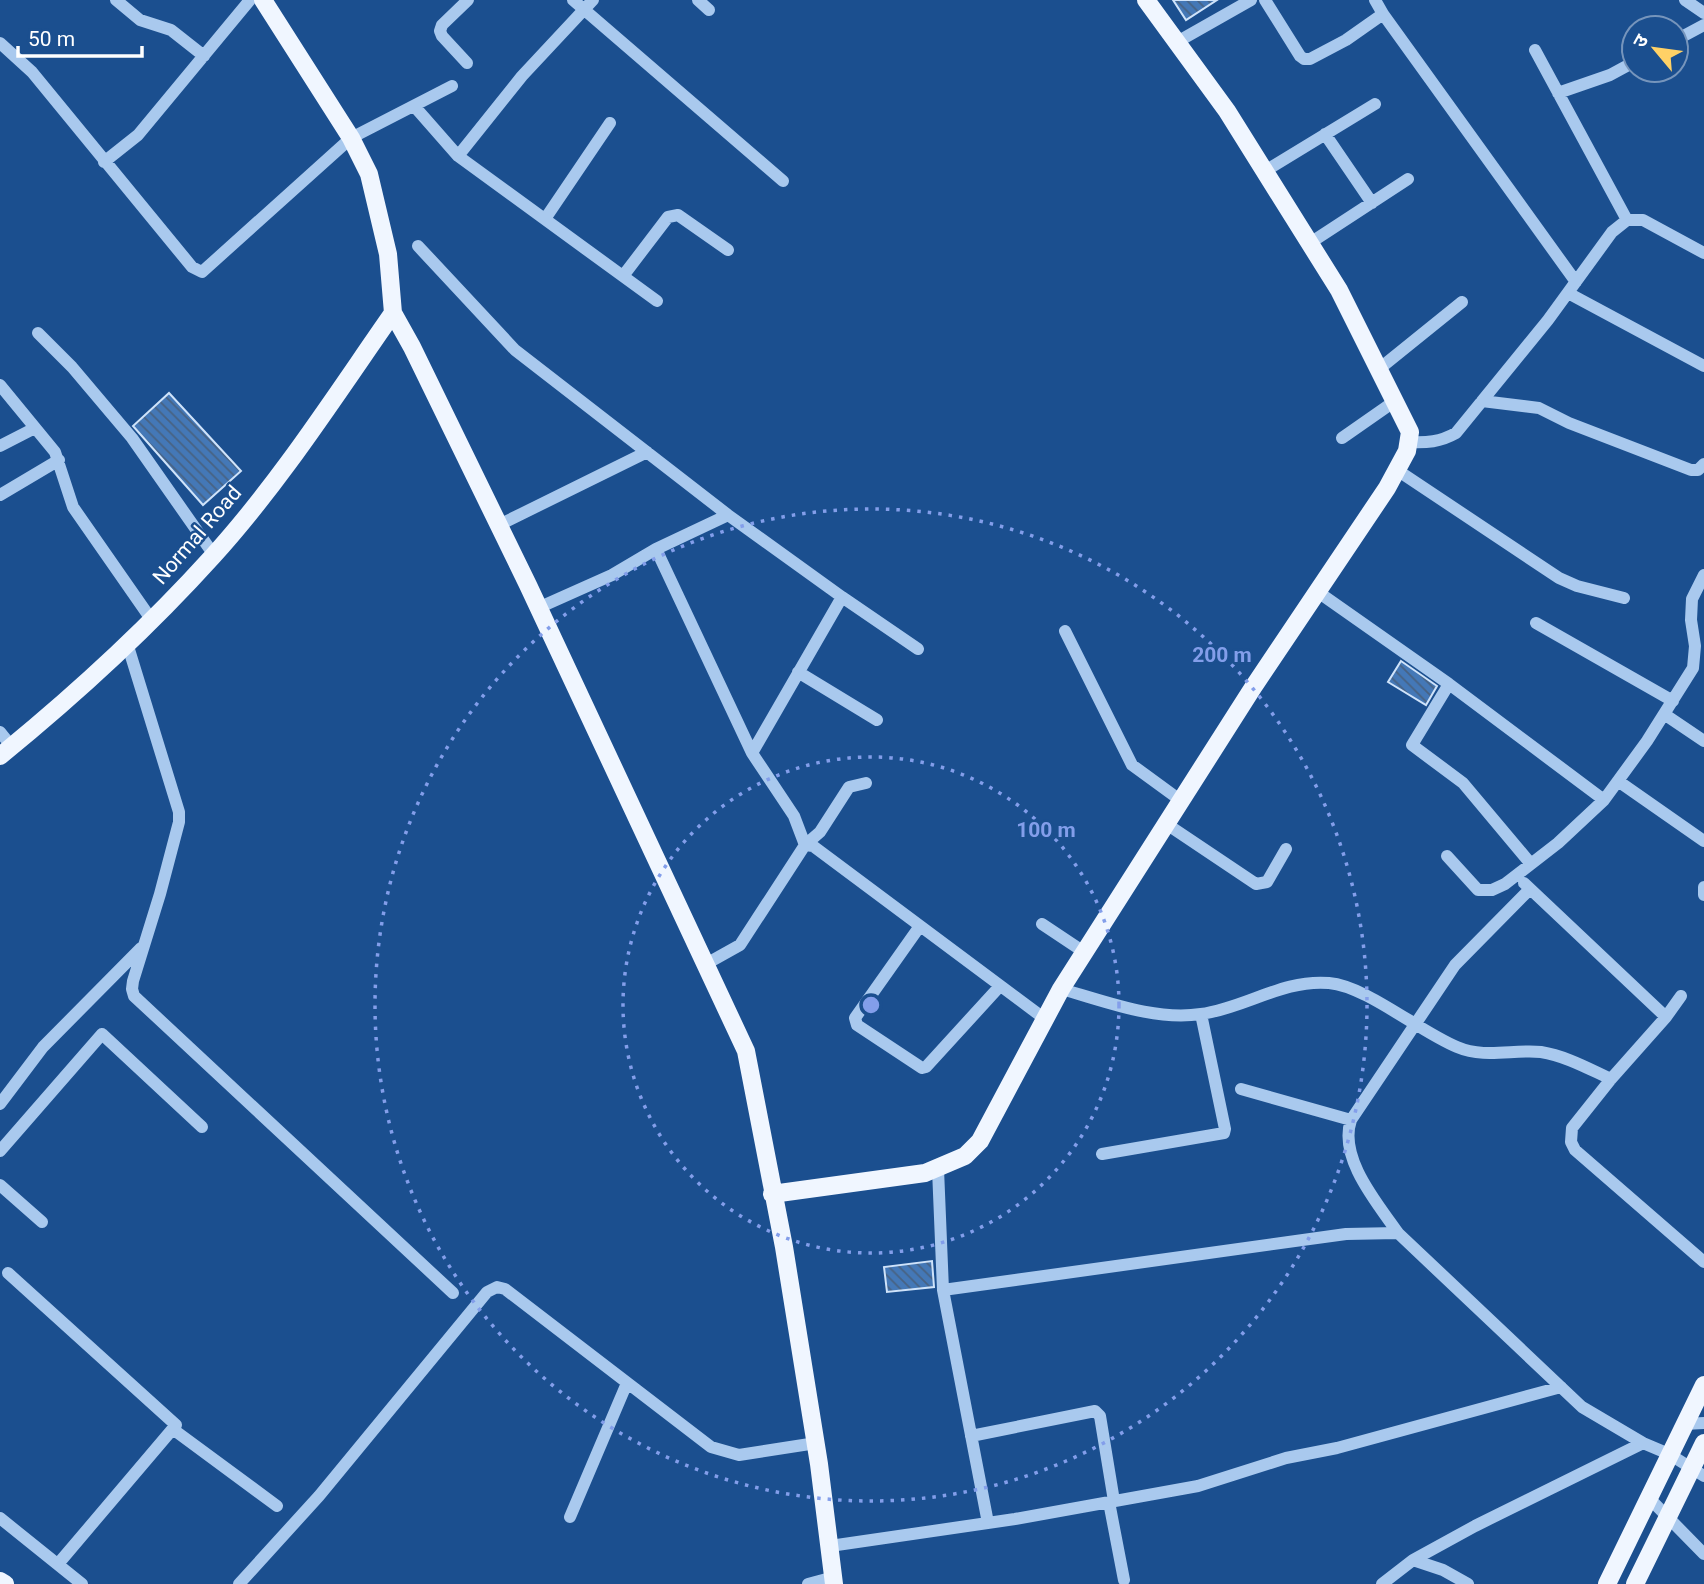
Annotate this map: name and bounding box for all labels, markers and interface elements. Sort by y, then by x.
scale bar [18,14,142,58]
north arrow [1620,14,1690,84]
text: 50 m [28,27,75,51]
text: उ [1628,30,1654,51]
street label: Normal Road [148,481,246,589]
text: 200 m [1192,643,1252,667]
text: 100 m [1016,818,1076,842]
centre of rings [859,993,883,1017]

